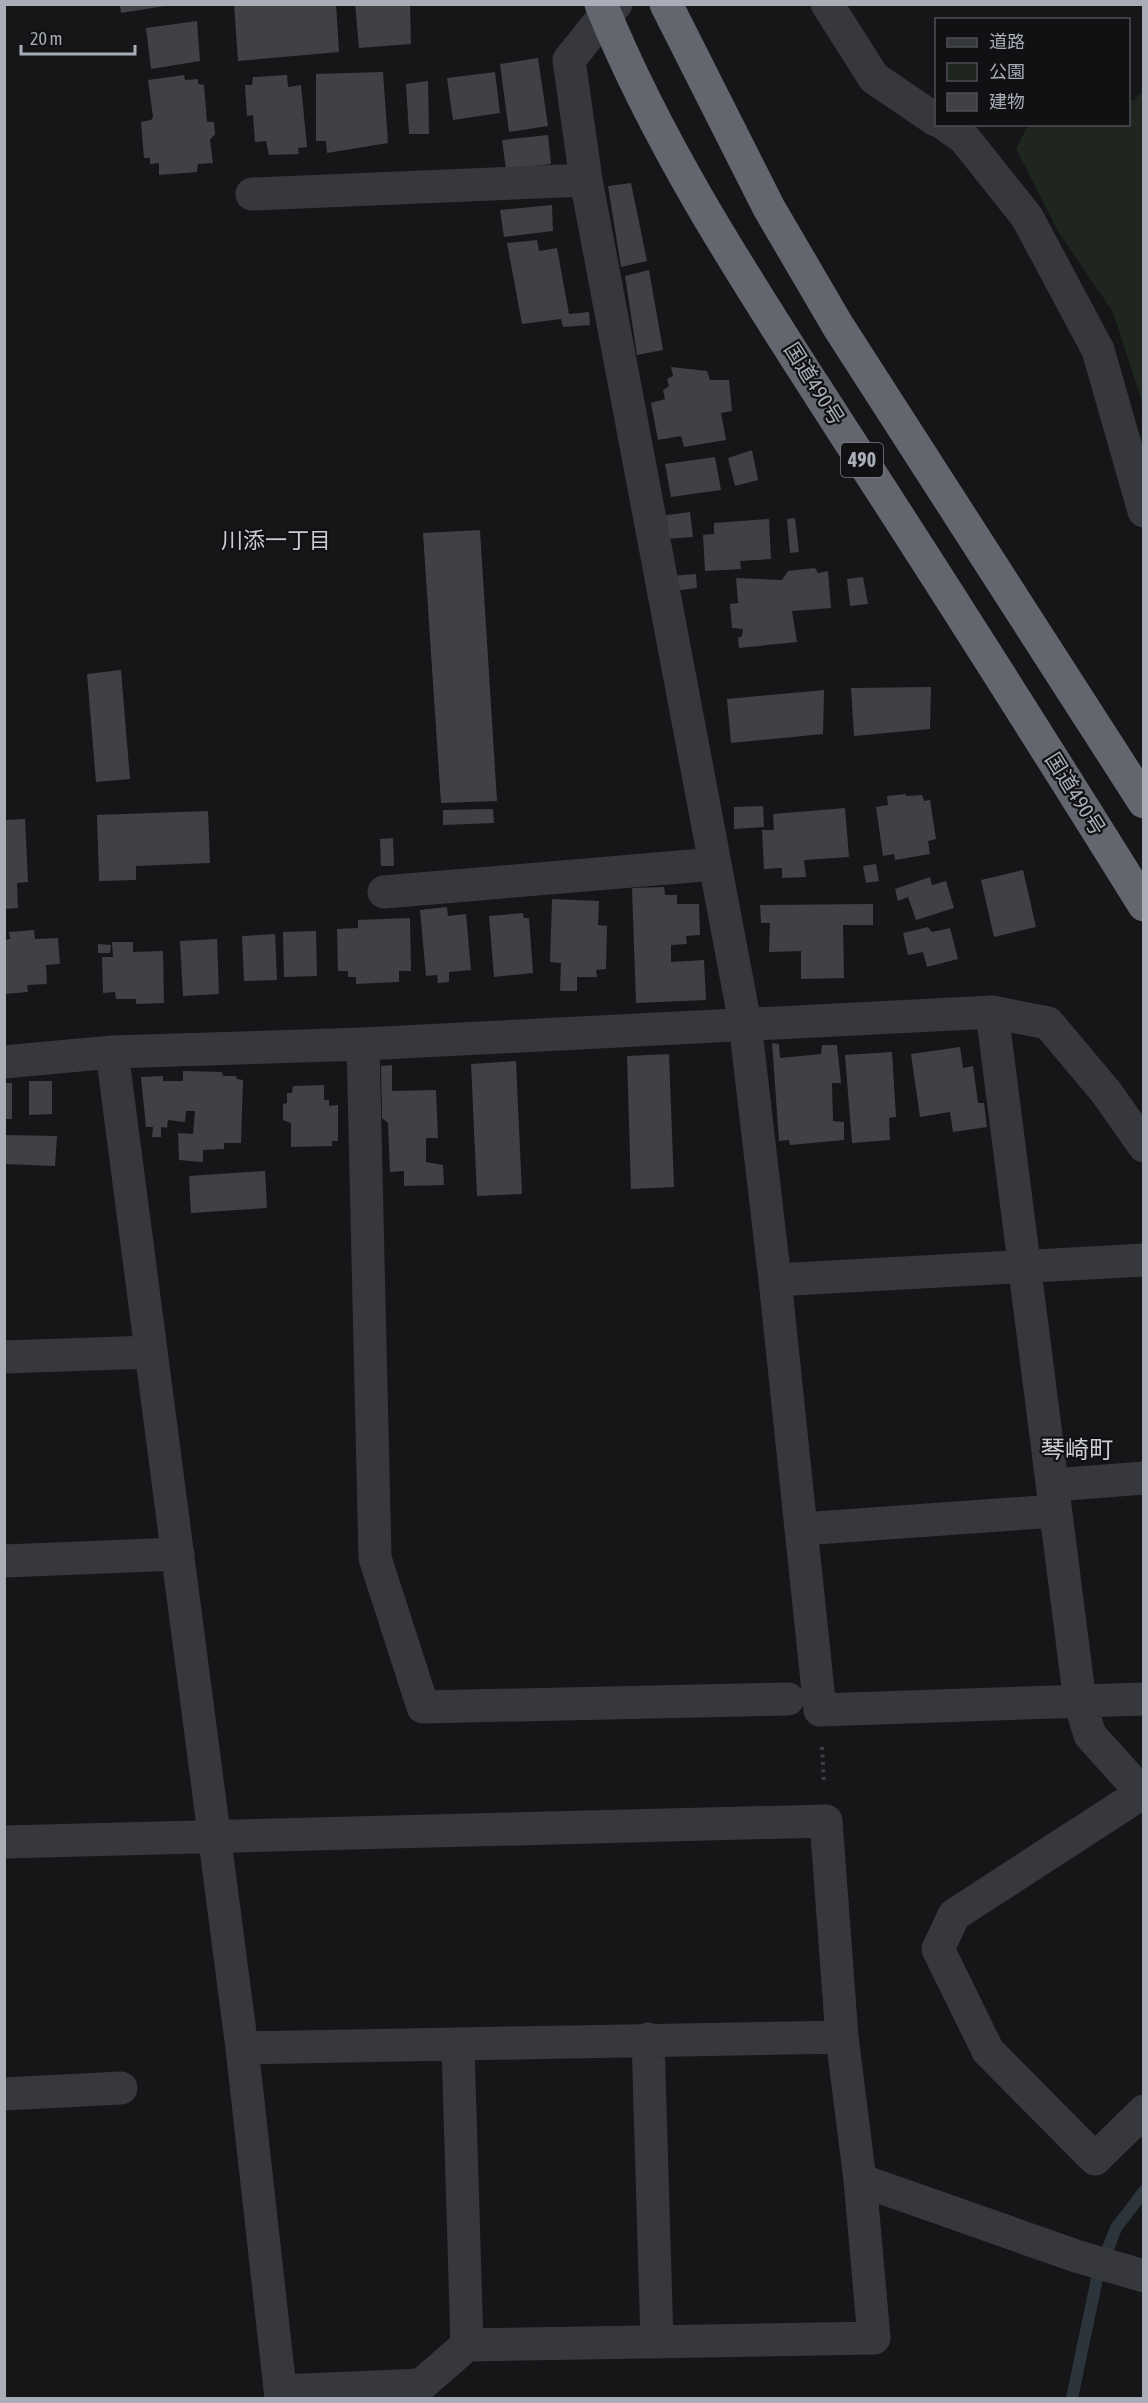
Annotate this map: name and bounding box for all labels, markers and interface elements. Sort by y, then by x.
scale bar [21,18,135,56]
legend [935,18,1130,126]
text: 20 m [30,28,62,49]
text: 道路 [989,31,1025,52]
text: 公園 [989,61,1025,82]
text: 建物 [989,91,1025,112]
street label: 国道490号 [780,338,850,429]
road number: 490 [841,443,883,477]
district label: 川添一丁目 [221,527,331,553]
street label: 国道490号 [1041,748,1111,839]
district label: 琴崎町 [1041,1436,1113,1463]

